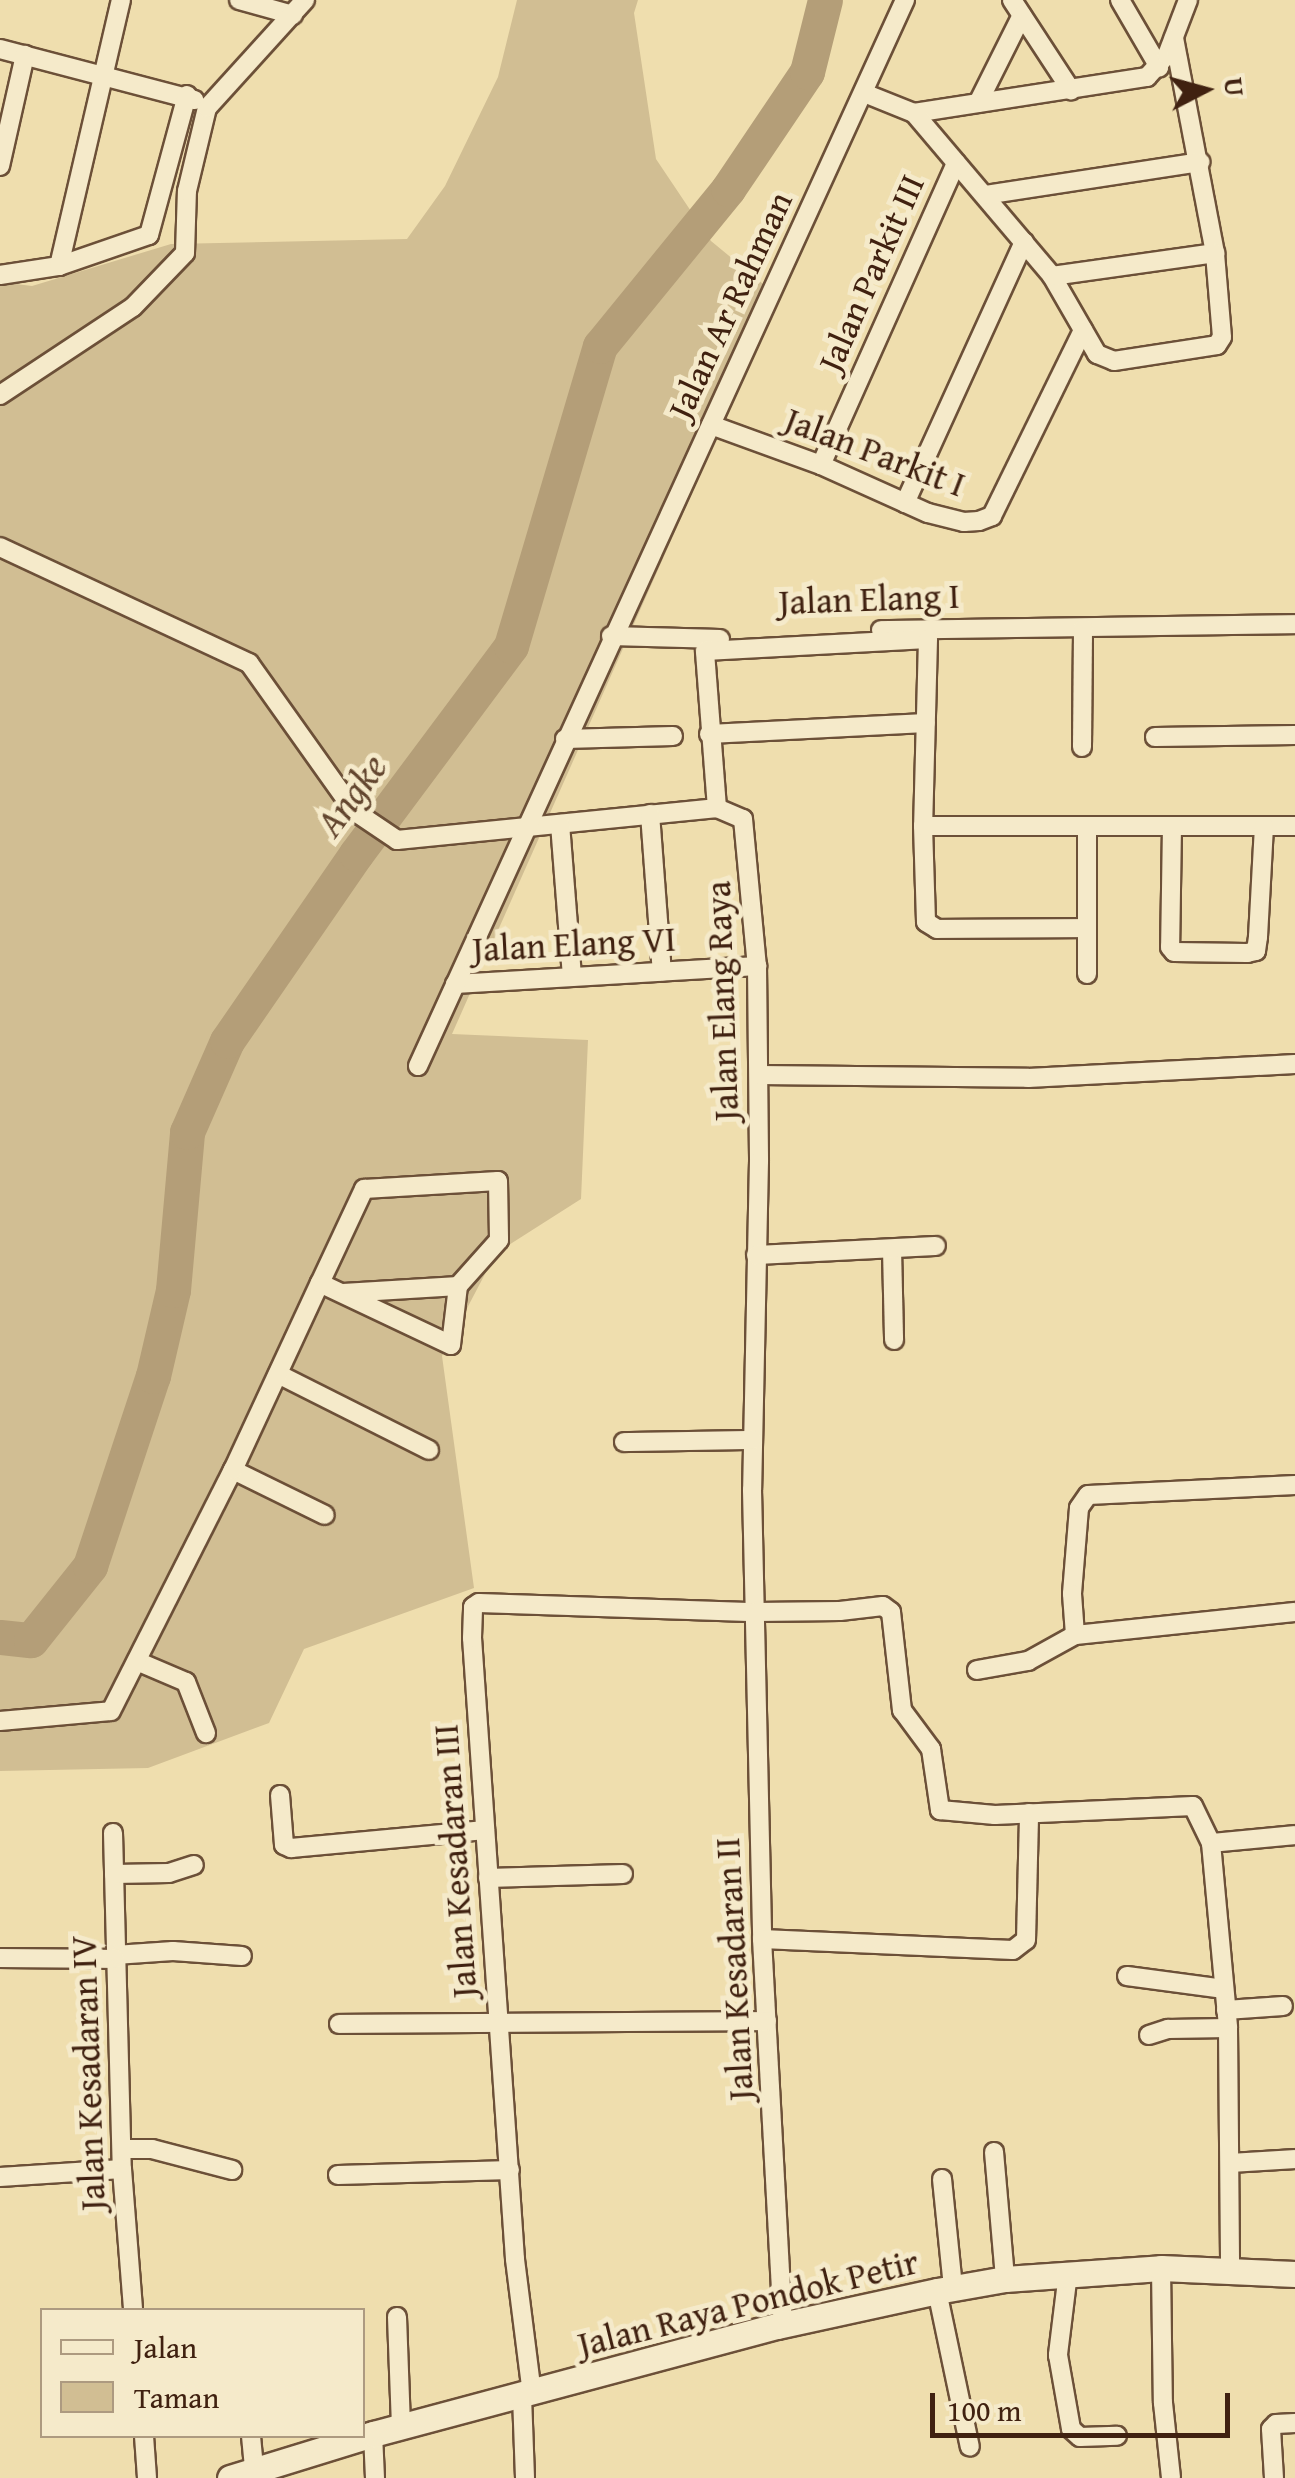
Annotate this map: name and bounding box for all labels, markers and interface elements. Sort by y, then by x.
north arrow [1155,40,1255,140]
text: U [1214,75,1257,98]
street label: Jalan Parkit III [809,168,933,378]
street label: Jalan Ar Rahman [659,185,801,425]
street label: Jalan Parkit I [779,398,971,506]
street label: Jalan Elang I [778,575,960,623]
water label: Angke [306,745,396,845]
street label: Jalan Elang Raya [697,880,747,1122]
street label: Jalan Elang VI [471,918,677,970]
street label: Jalan Kesadaran III [424,1723,486,1999]
street label: Jalan Kesadaran II [706,1836,762,2102]
street label: Jalan Kesadaran IV [62,1934,114,2212]
street label: Jalan Raya Pondok Petir [573,2240,923,2366]
legend [40,2308,365,2438]
text: Jalan [134,2325,197,2369]
scale bar [935,2373,1235,2435]
text: Taman [134,2375,219,2419]
text: 100 m [947,2388,1021,2432]

